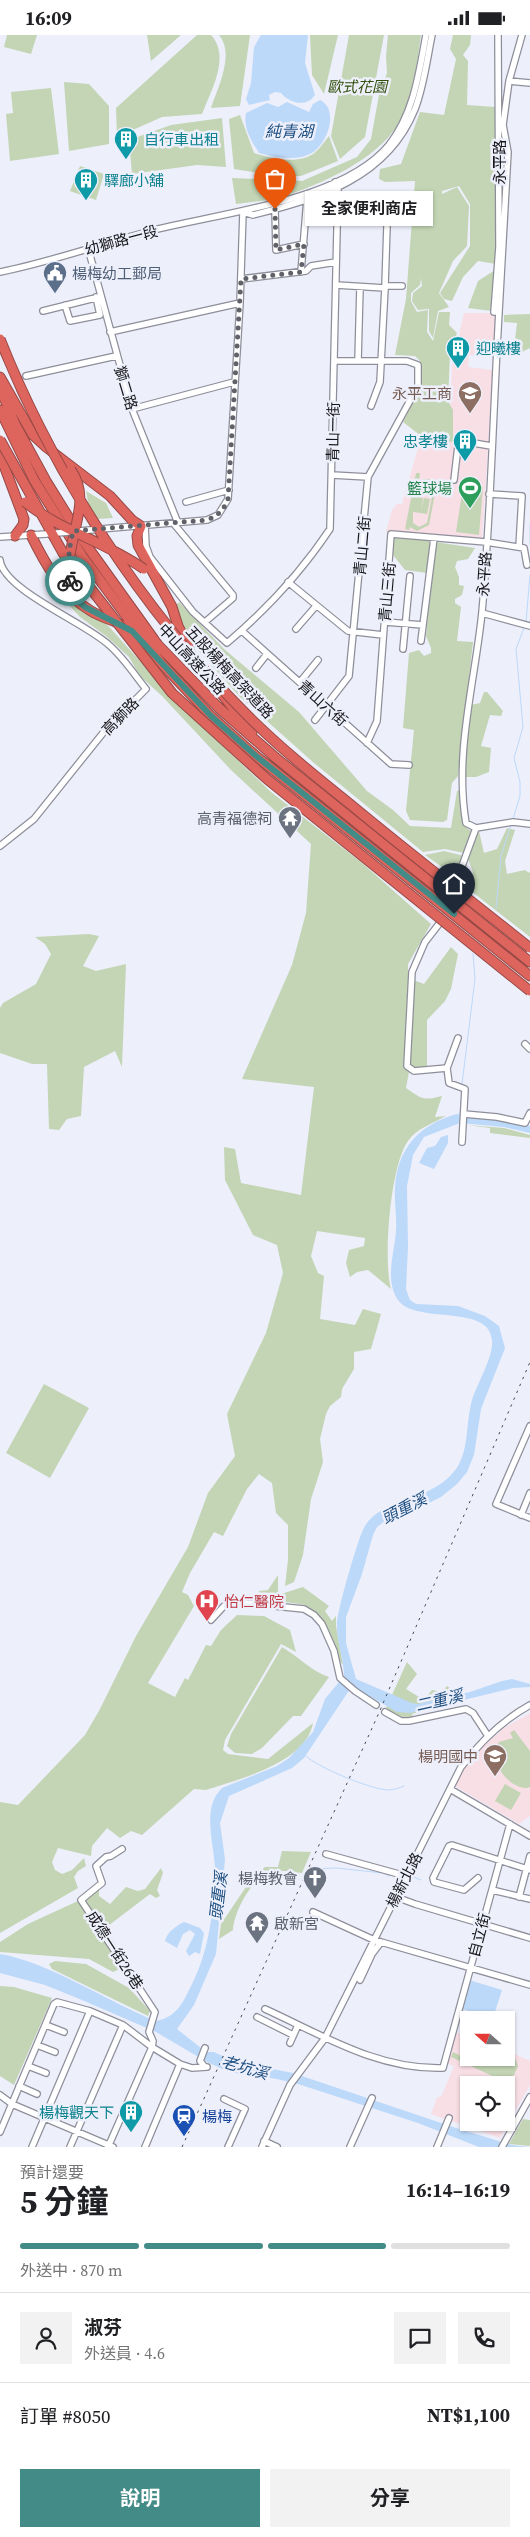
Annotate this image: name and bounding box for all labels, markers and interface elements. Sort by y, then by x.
text: 16:09 [25,5,72,31]
park label: 歐式花園 [327,76,389,97]
water label: 純青湖 [265,120,316,142]
building icon: 自行車出租 [113,126,139,160]
place label: 自行車出租 [144,129,219,150]
street label: 永平路 [489,139,510,185]
pin [254,158,296,209]
icon: bag [261,165,289,193]
building icon: 驛廊小舖 [73,167,99,201]
place label: 驛廊小舖 [104,170,164,191]
callout: 全家便利商店 [305,191,432,227]
text: 全家便利商店 [321,197,417,219]
street label: 幼獅路一段 [82,220,160,260]
public building icon: 楊梅幼工郵局 [42,260,68,294]
place label: 楊梅幼工郵局 [72,263,162,284]
building icon: 迎曦樓 [445,335,471,369]
place label: 迎曦樓 [476,338,521,359]
street label: 獅二路 [109,363,143,413]
school or university icon: 永平工商 [457,380,483,414]
place label: 永平工商 [392,383,452,404]
street label: 青山一街 [322,402,344,462]
building icon: 忠孝樓 [452,428,478,462]
place label: 忠孝樓 [403,431,448,452]
sports icon: 籃球場 [457,475,483,509]
place label: 籃球場 [407,478,452,499]
street label: 青山二街 [349,515,375,577]
street label: 永平路 [472,551,496,597]
courier [45,556,95,606]
street label: 青山三街 [374,561,400,623]
icon: bike [56,567,84,595]
street label: 中山高速公路 [154,619,230,699]
street label: 五股楊梅高架道路 [181,621,279,723]
street label: 青山六街 [294,675,352,731]
street label: 高獅路 [97,693,143,739]
temple icon: 高青福德祠 [277,805,303,839]
place label: 高青福德祠 [197,808,272,829]
pin [433,863,475,914]
icon: home [440,870,468,898]
water label: 頭重溪 [378,1486,432,1529]
hospital icon: 怡仁醫院 [194,1588,220,1622]
place label: 怡仁醫院 [224,1591,284,1612]
water label: 二重溪 [413,1683,467,1716]
school or university icon: 楊明國中 [482,1743,508,1777]
place label: 楊明國中 [418,1746,478,1767]
street label: 楊新北路 [381,1848,427,1912]
church icon: 楊梅教會 [302,1865,328,1899]
place label: 楊梅教會 [238,1868,298,1889]
water label: 頭重溪 [204,1869,232,1921]
street label: 成德一街26巷 [82,1907,148,1993]
temple icon: 啟新宮 [244,1910,270,1944]
street label: 自立街 [463,1911,495,1959]
place label: 啟新宮 [274,1913,319,1934]
north arrow [460,2011,515,2066]
map controls [460,2011,515,2131]
water label: 老坑溪 [219,2050,273,2085]
button: locate [460,2076,515,2131]
building icon: 楊梅觀天下 [118,2099,144,2133]
place label: 楊梅觀天下 [39,2102,114,2123]
station icon: 楊梅 [171,2103,197,2137]
place label: 楊梅 [202,2106,232,2127]
text: 預計還要 [20,2161,84,2183]
text: 16:14–16:19 [406,2177,510,2203]
text: 5 分鐘 [20,2180,108,2224]
text: 外送中 · 870 m [20,2259,122,2281]
button: person [20,2312,72,2364]
button: chat [394,2312,446,2364]
button: phone [458,2312,510,2364]
text: 淑芬 [84,2314,122,2340]
text: 外送員 · 4.6 [84,2342,165,2364]
text: NT$1,100 [427,2402,510,2428]
text: 訂單 #8050 [20,2403,110,2429]
button: 說明 [20,2469,260,2527]
button: 分享 [270,2469,510,2527]

